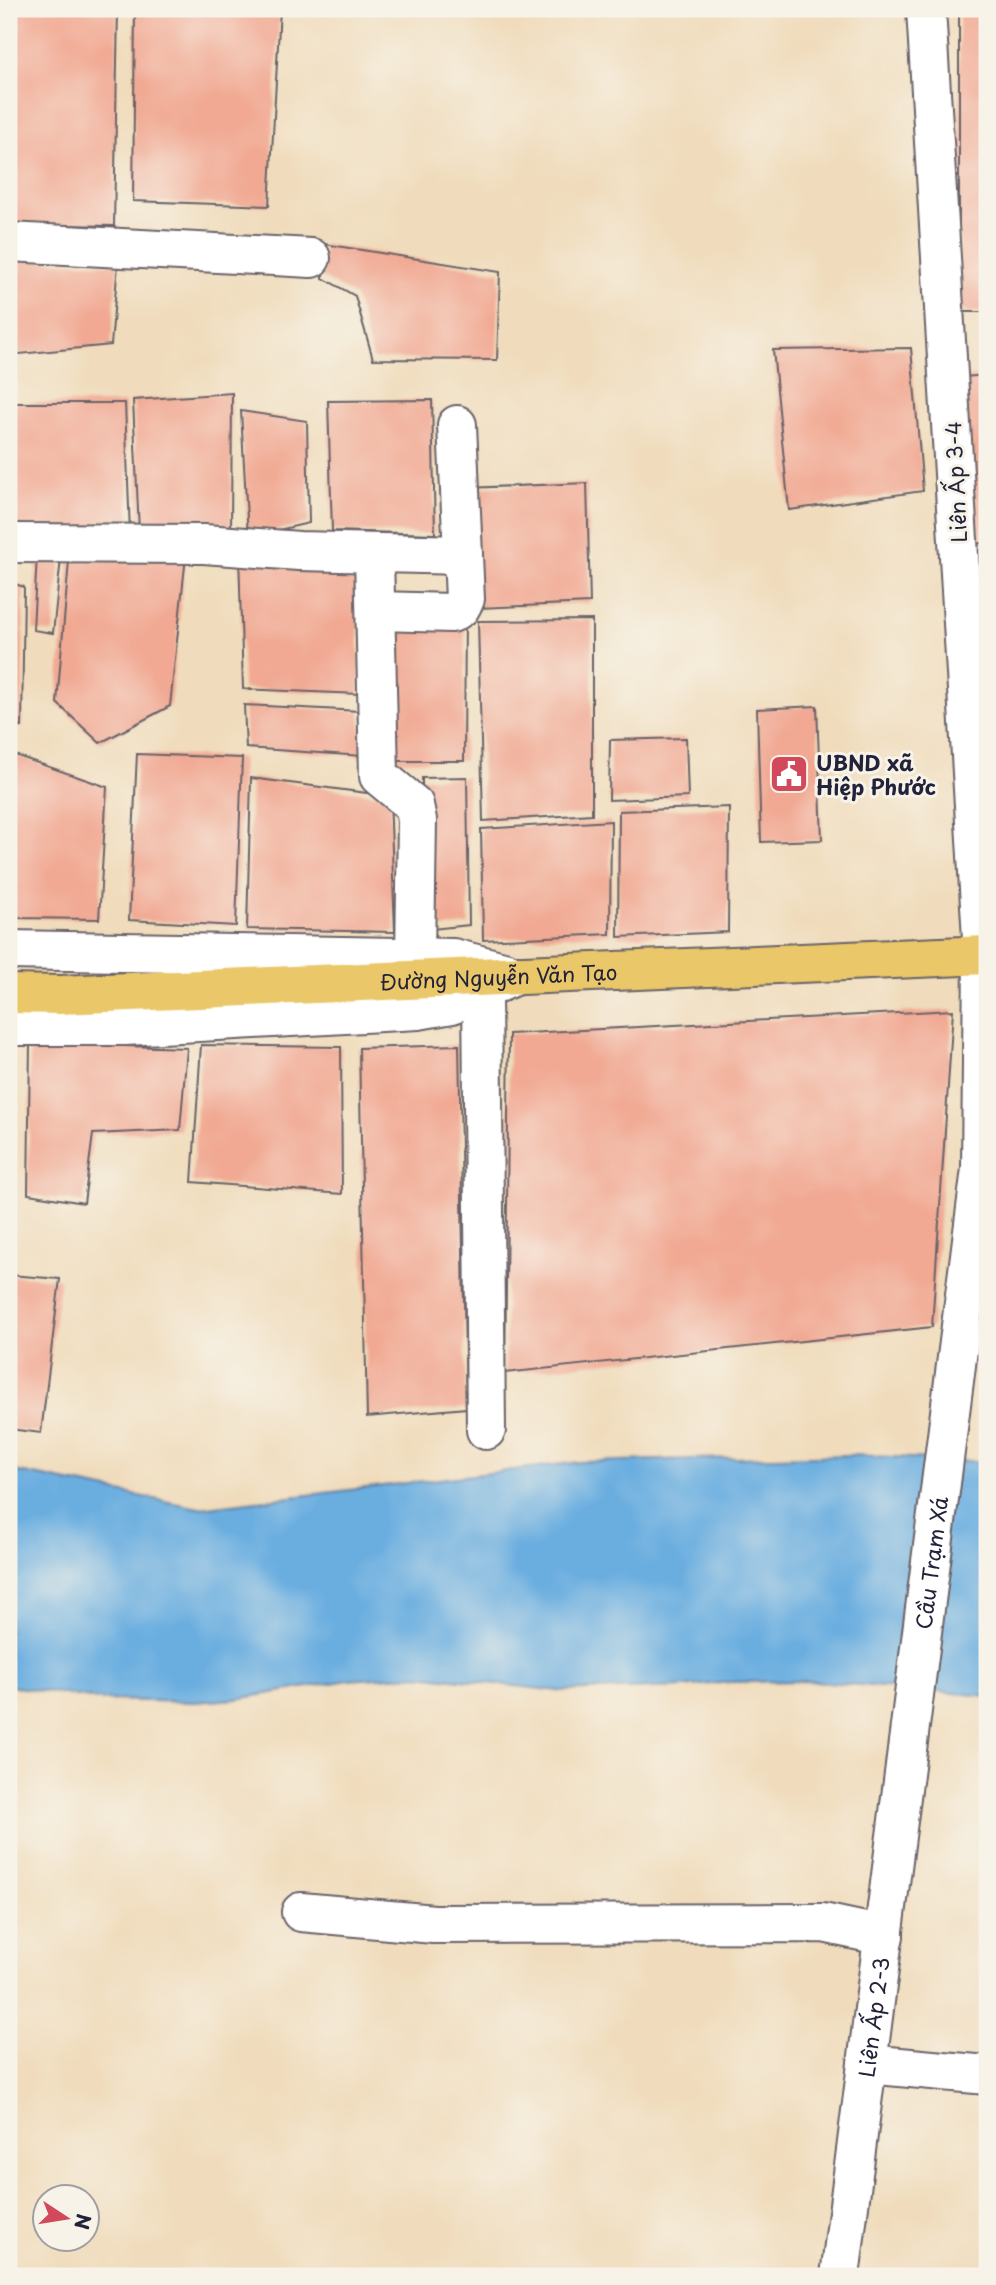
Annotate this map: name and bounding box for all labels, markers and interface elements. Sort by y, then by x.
street label: Liên Ấp 3-4 [936,420,974,544]
place label: UBND xã Hiệp Phước [816,746,936,802]
public building icon: UBND xã Hiệp Phước [768,753,810,795]
street label: Đường Nguyễn Văn Tạo [379,955,618,997]
street label: Cầu Trạm Xá [907,1494,955,1631]
street label: Liên Ấp 2-3 [849,1955,897,2079]
north arrow [32,2184,102,2254]
text: N [68,2211,99,2232]

